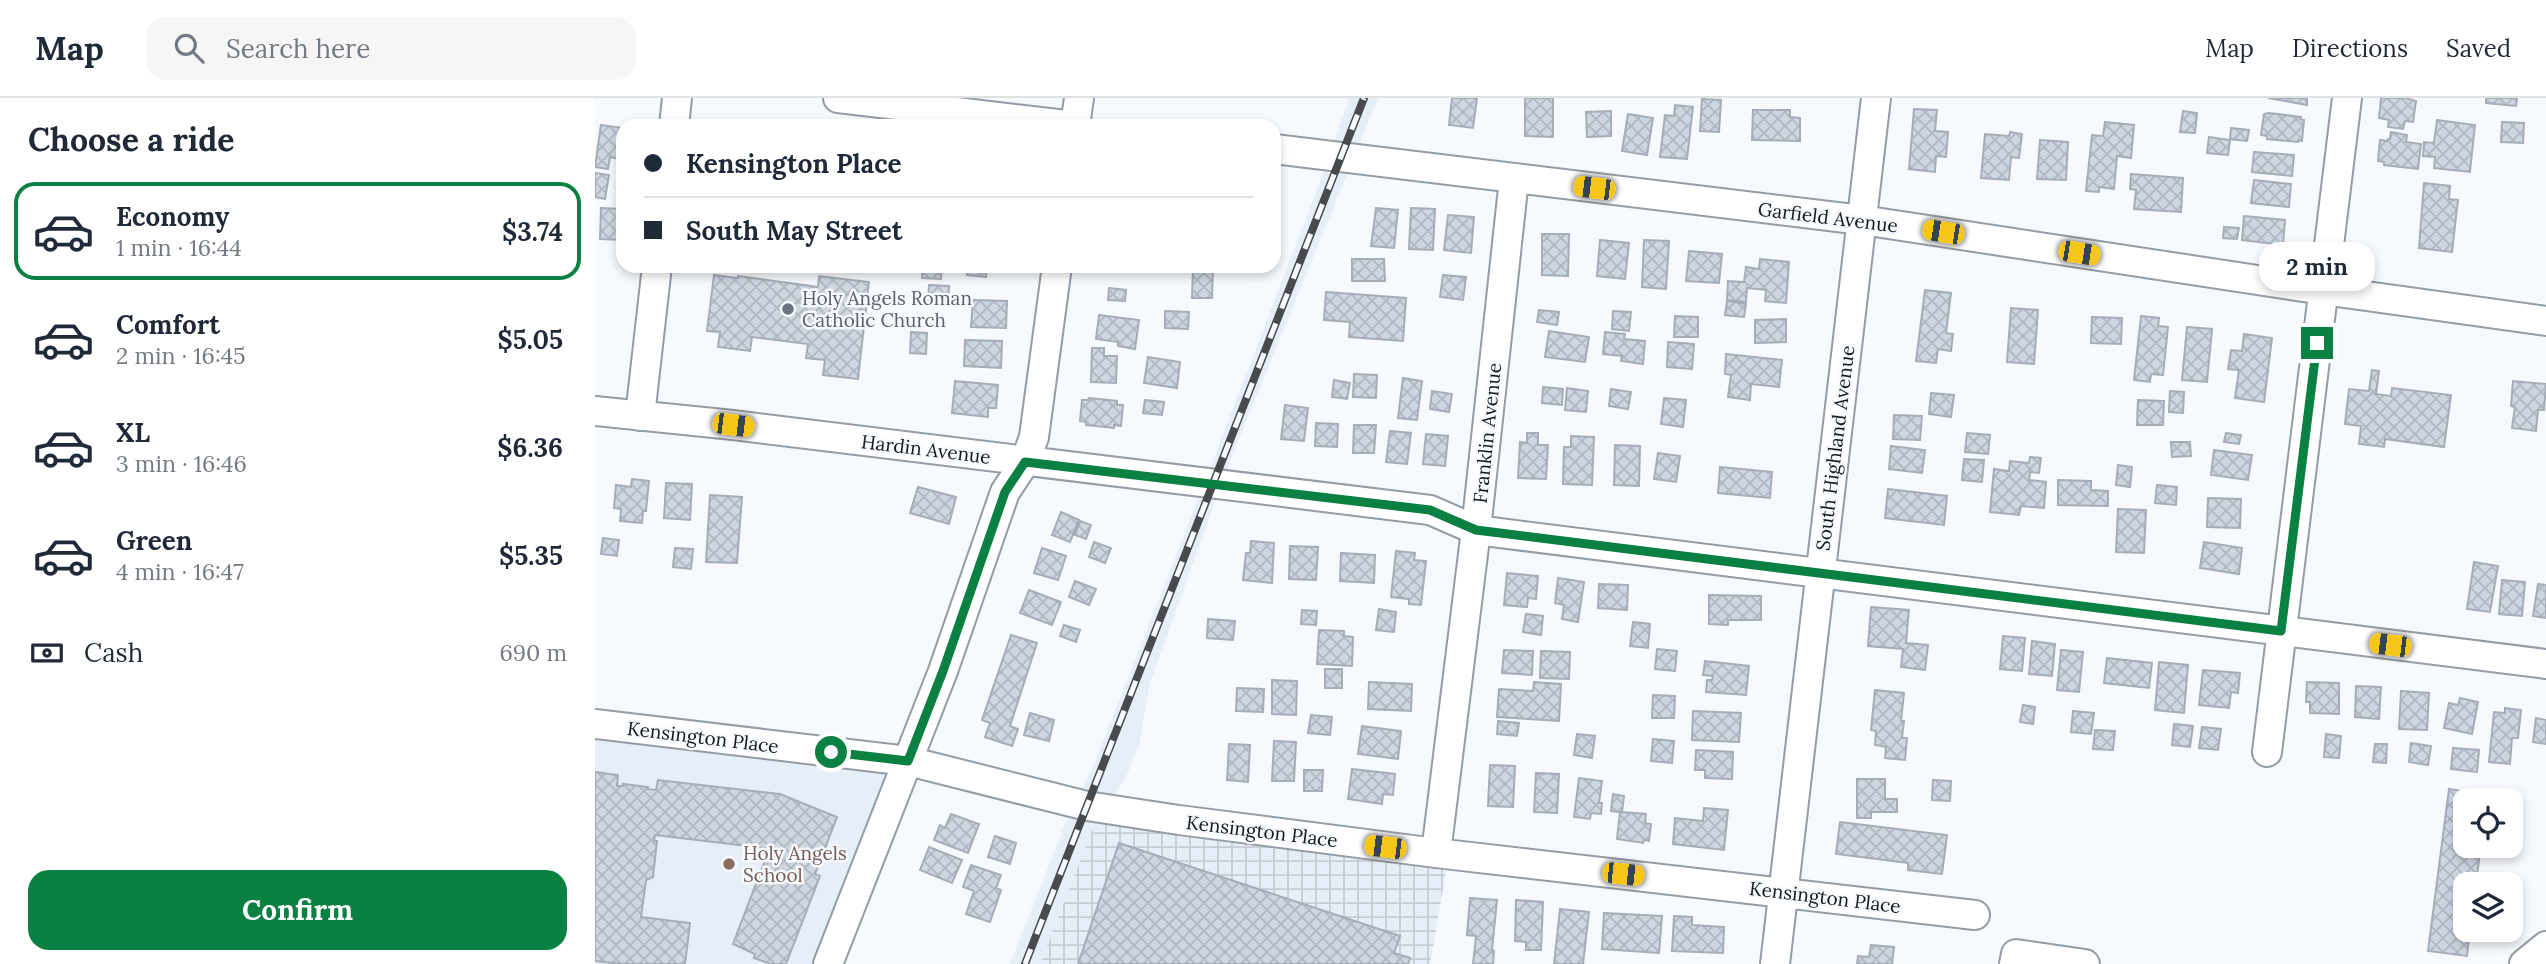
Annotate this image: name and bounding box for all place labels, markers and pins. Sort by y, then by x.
place label: Holy Angels Roman Catholic Church [802,286,972,332]
marker: Holy Angels Roman Catholic Church [780,301,796,317]
place label: Holy Angels School [743,841,847,887]
marker: Holy Angels School [721,856,737,872]

